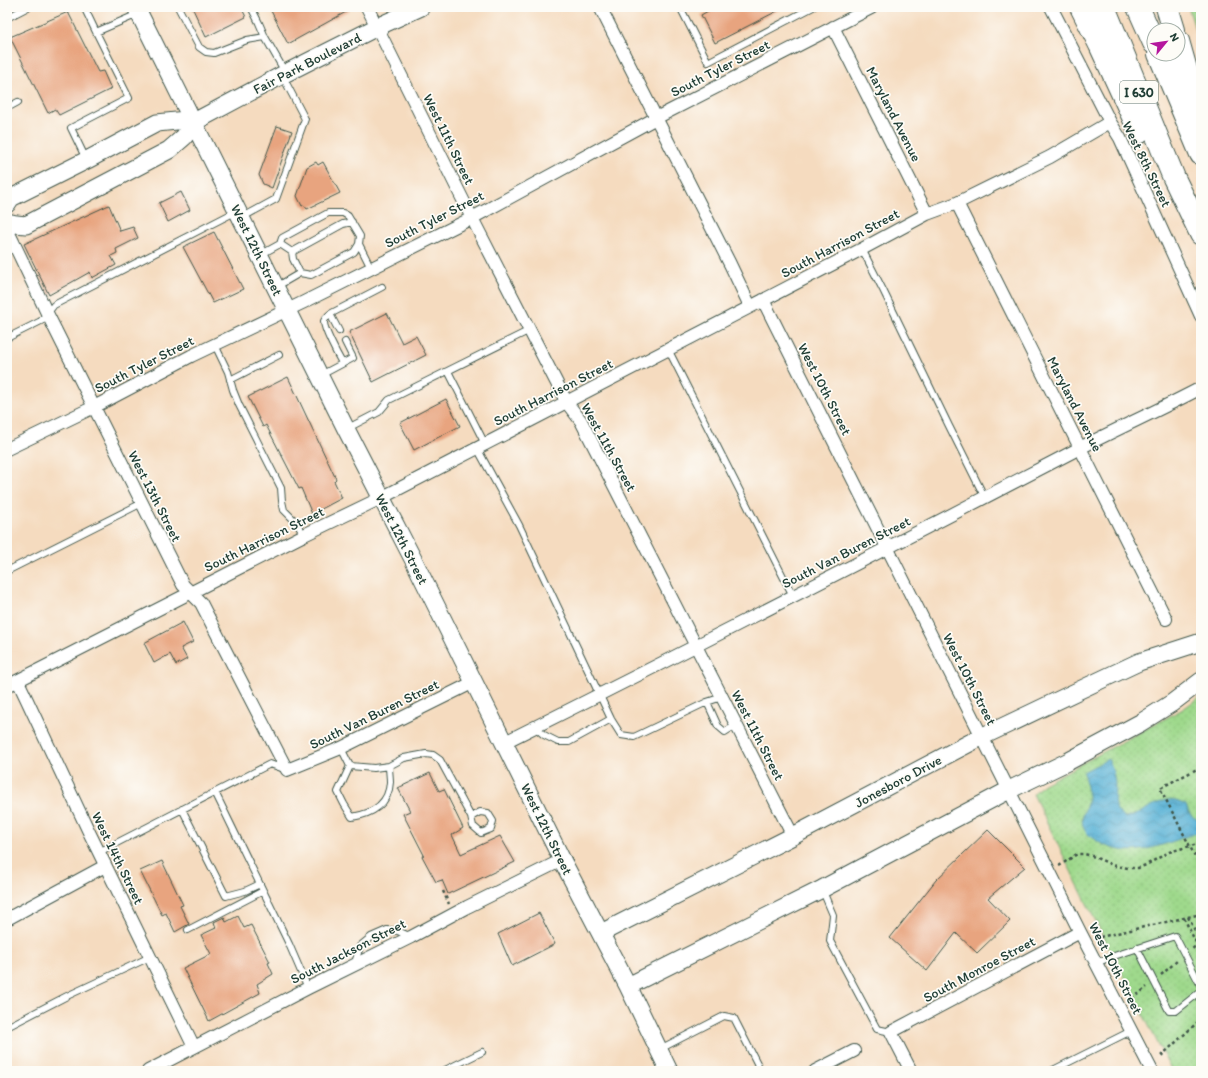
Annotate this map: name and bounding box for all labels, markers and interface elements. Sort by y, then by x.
north arrow [1146,22,1186,62]
street label: Fair Park Boulevard [250,29,364,98]
text: N [1167,31,1182,44]
street label: South Tyler Street [668,36,773,101]
street label: Maryland Avenue [862,64,925,165]
road number: I 630 [1120,81,1158,103]
street label: West 11th Street [419,91,478,187]
street label: West 8th Street [1118,118,1175,210]
street label: South Tyler Street [382,187,487,252]
street label: West 12th Street [227,202,286,299]
street label: South Harrison Street [778,205,902,282]
street label: South Tyler Street [92,332,197,397]
street label: West 10th Street [794,340,855,438]
street label: Maryland Avenue [1043,354,1106,455]
street label: South Harrison Street [491,355,616,430]
street label: West 11th Street [577,400,640,495]
street label: West 13th Street [124,448,185,545]
street label: West 12th Street [371,491,432,588]
street label: South Harrison Street [201,503,327,576]
street label: South Van Buren Street [779,513,913,592]
street label: West 10th Street [939,630,1000,728]
street label: South Van Buren Street [307,676,442,753]
street label: West 11th Street [728,687,788,783]
street label: Jonesboro Drive [852,751,945,812]
street label: West 12th Street [517,781,576,878]
street label: West 14th Street [88,809,147,907]
street label: South Jackson Street [288,915,409,988]
street label: West 10th Street [1085,919,1146,1017]
street label: South Monroe Street [920,933,1038,1006]

